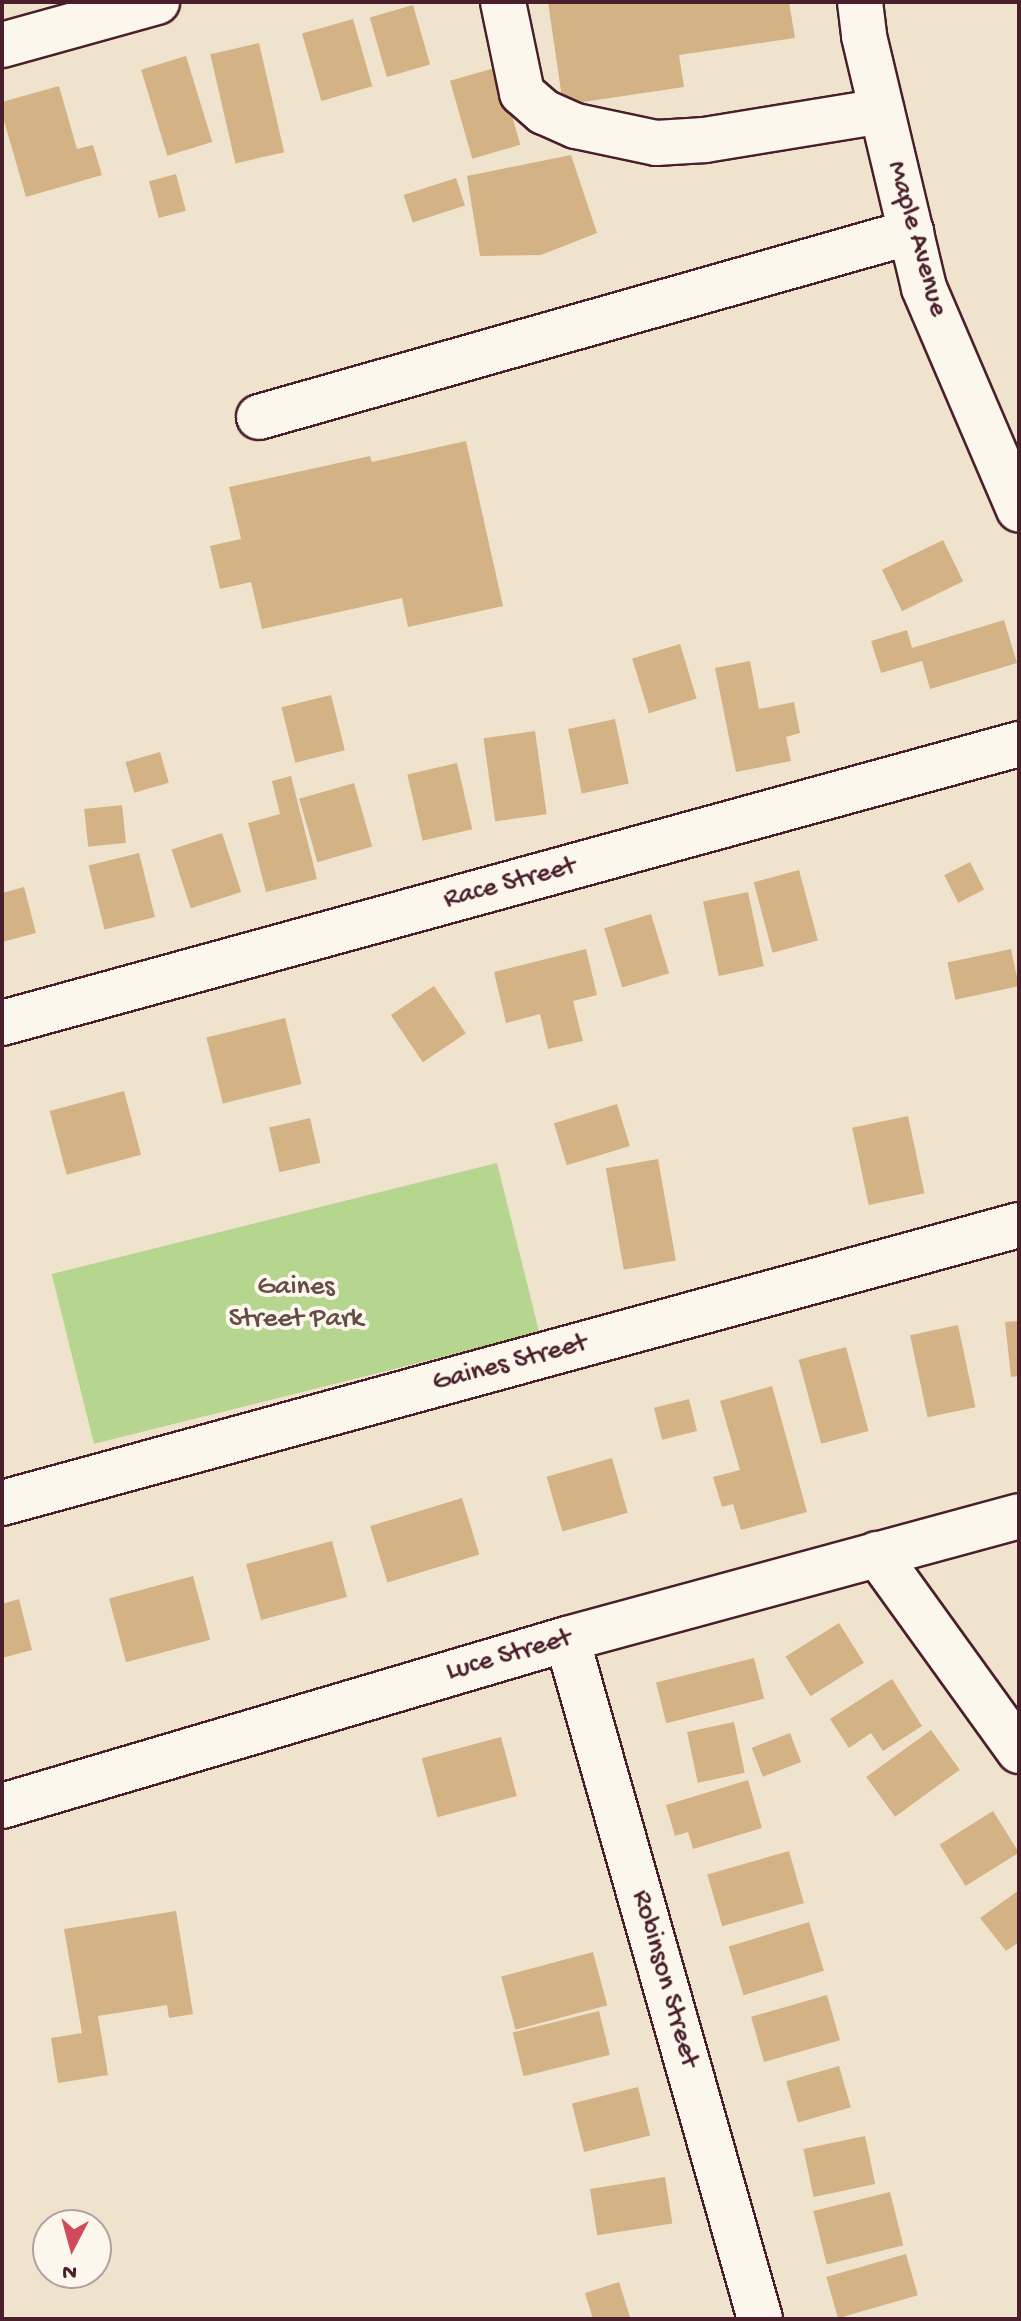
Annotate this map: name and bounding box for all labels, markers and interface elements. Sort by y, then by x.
street label: Maple Avenue [878,157,954,321]
street label: Race Street [440,850,580,918]
park label: Gaines Street Park [229,1271,363,1337]
street label: Gaines Street [429,1327,591,1401]
street label: Luce Street [443,1622,575,1690]
street label: Robinson Street [623,1887,705,2071]
north arrow [32,2209,112,2289]
text: N [61,2257,78,2285]

